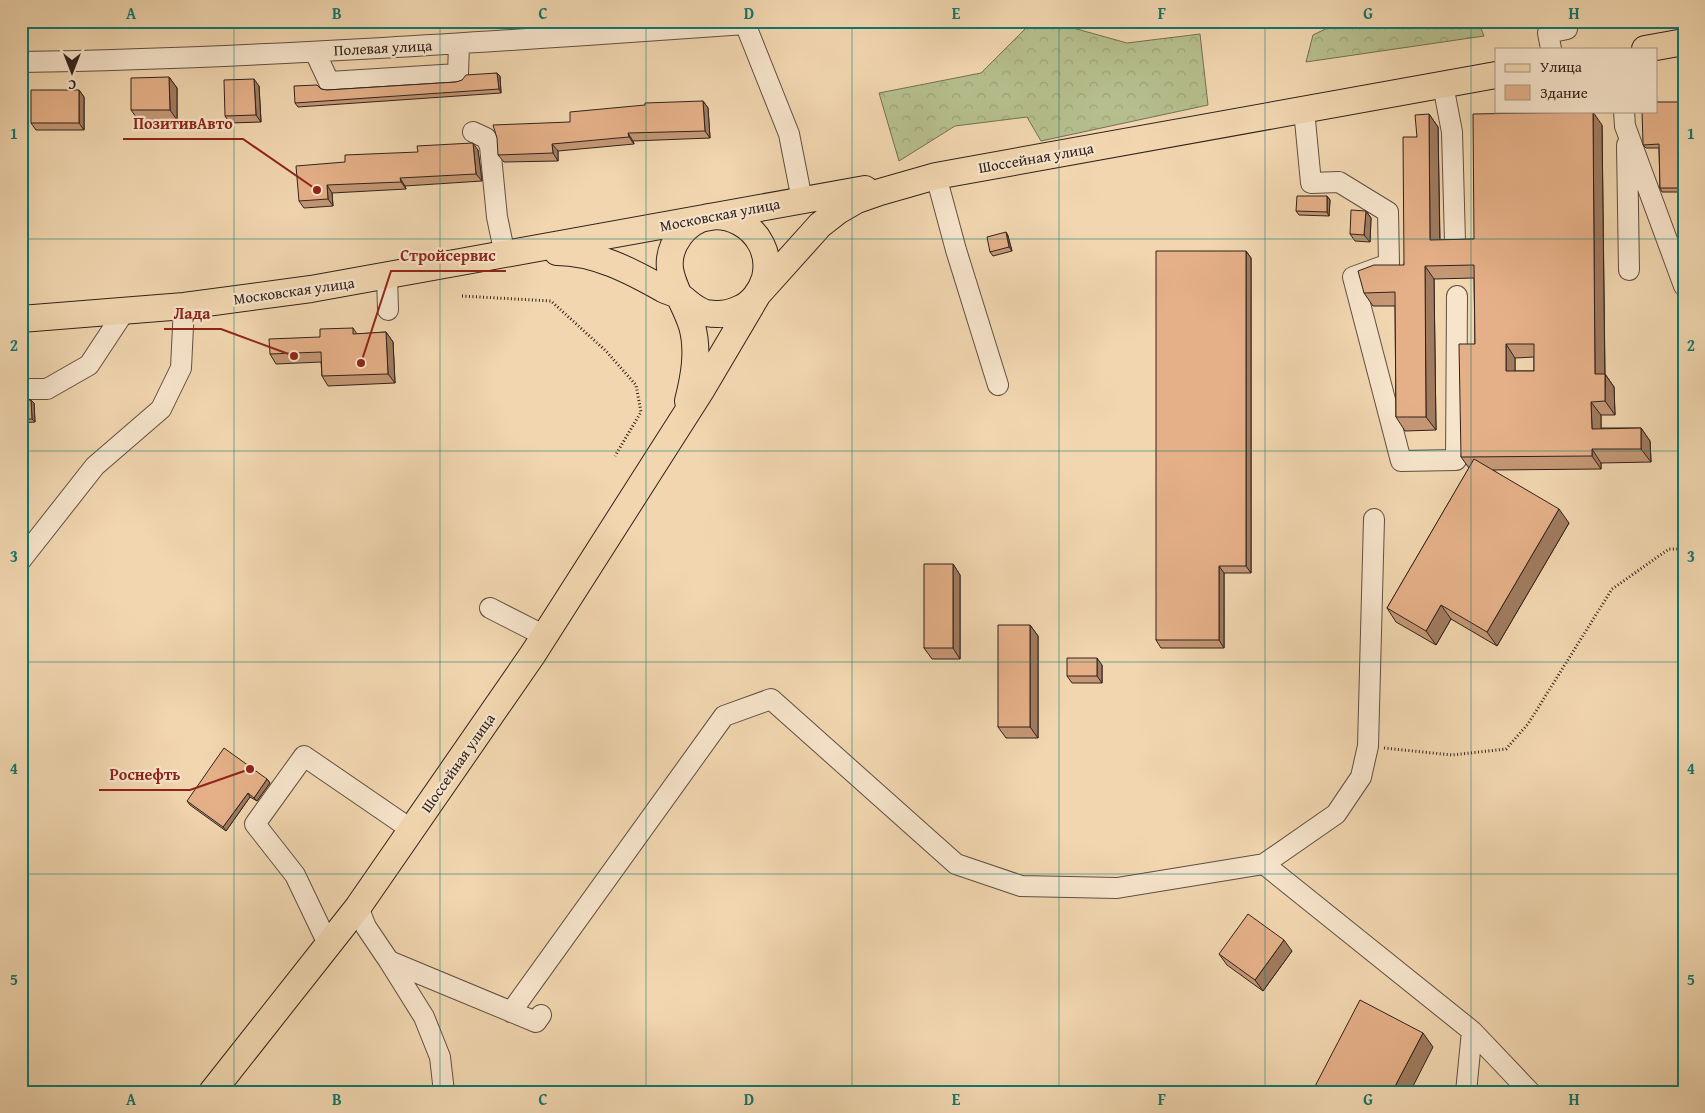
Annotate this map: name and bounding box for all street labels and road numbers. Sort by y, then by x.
street label: Полевая улица [333,34,434,61]
street label: Шоссейная улица [977,137,1096,178]
street label: Московская улица [658,192,783,236]
street label: Московская улица [232,272,357,309]
street label: Шоссейная улица [416,708,500,817]

